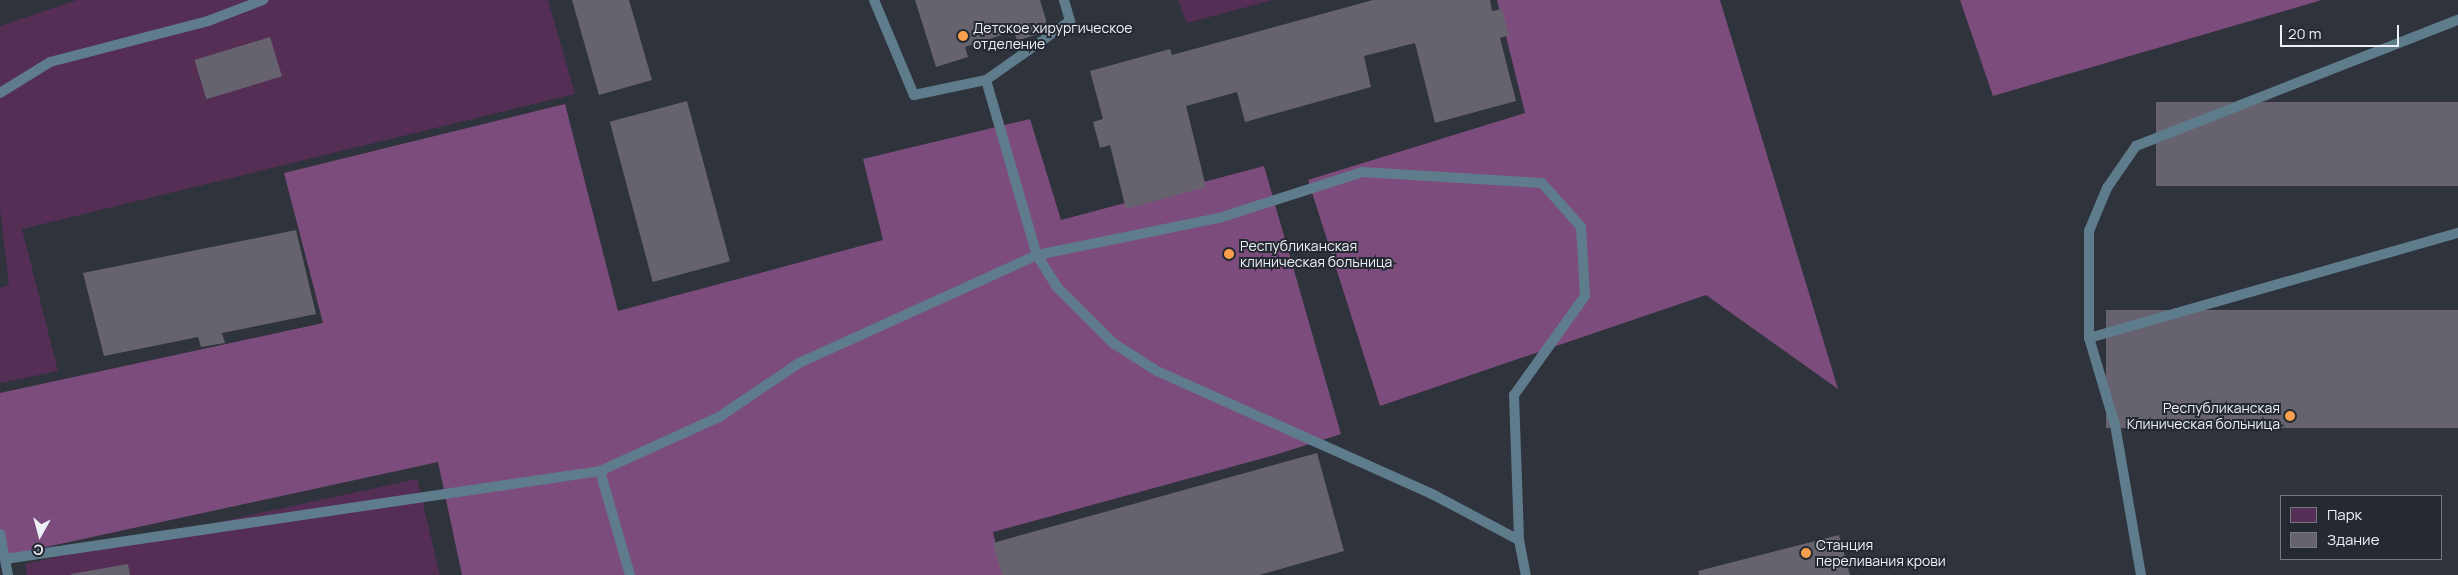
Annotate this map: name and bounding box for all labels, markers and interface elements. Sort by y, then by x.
scale bar [2283,15,2402,47]
place label: Детское хирургическое отделение [973,20,1132,52]
text: 20 m [2288,23,2321,44]
marker: Детское хирургическое отделение [957,30,969,42]
place label: Республиканская клиническая больница [1240,238,1392,270]
marker: Республиканская клиническая больница [1222,247,1236,261]
place label: Республиканская Клиническая больница [2127,400,2280,432]
marker: Республиканская Клиническая больница [2284,410,2296,422]
legend [2280,495,2443,560]
text: Парк [2327,504,2362,525]
north arrow [15,510,65,560]
text: Здание [2327,529,2379,550]
place label: Станция переливания крови [1816,537,1946,570]
text: С [32,540,44,560]
marker: Станция переливания крови [1800,547,1812,559]

